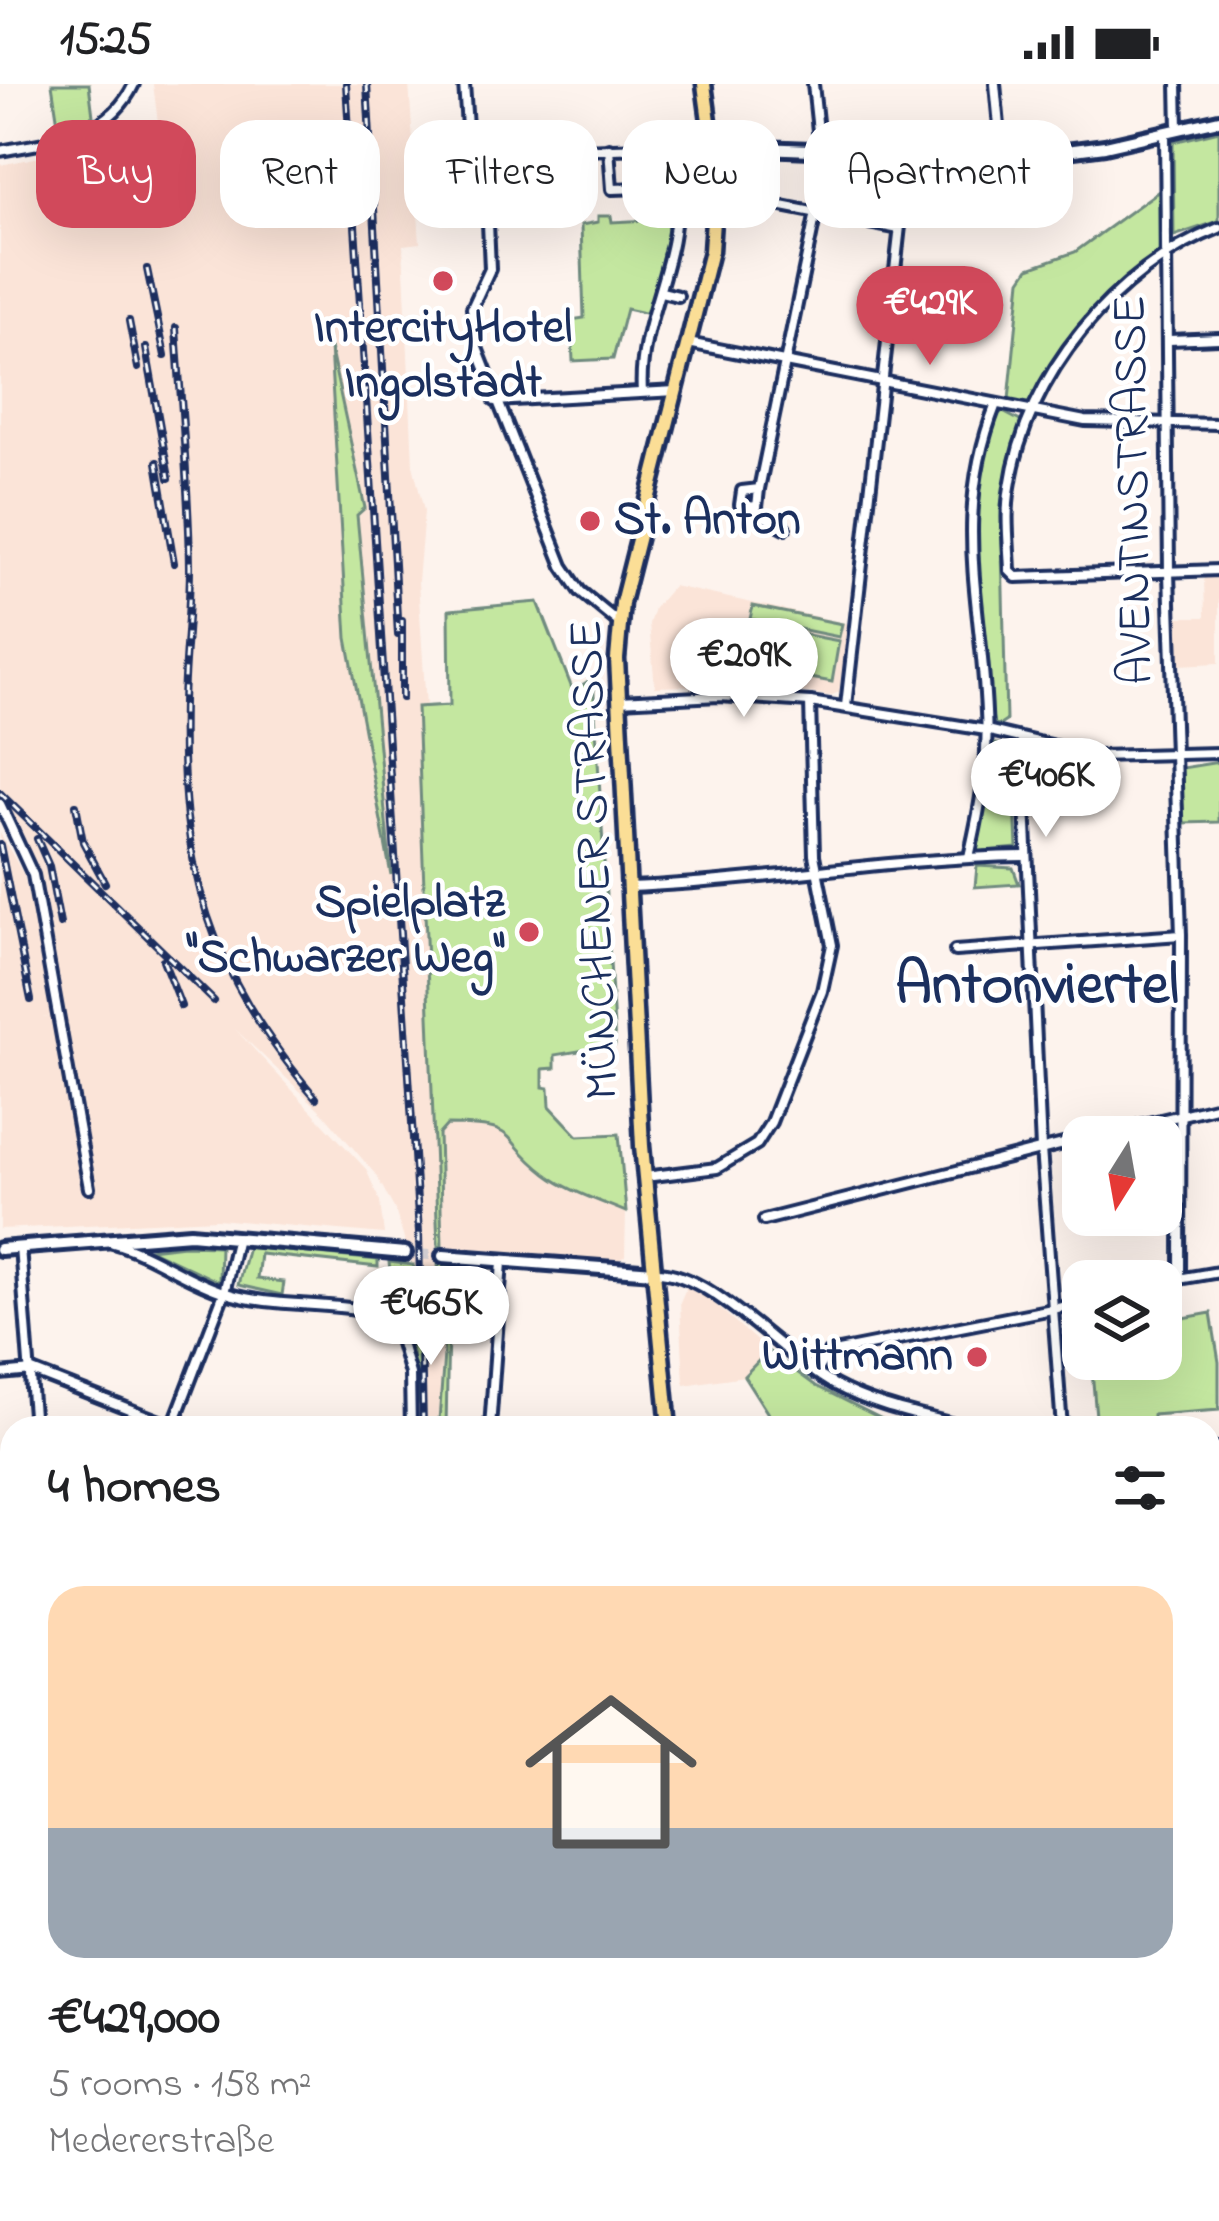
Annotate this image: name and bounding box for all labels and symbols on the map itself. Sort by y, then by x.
pin: €429K [846,266,1014,368]
marker: IntercityHotel Ingolstadt [430,268,456,294]
place label: IntercityHotel Ingolstadt [314,294,572,421]
street label: AVENTINSTRASSE [1097,294,1173,686]
place label: St. Anton [614,486,801,556]
marker: St. Anton [577,508,603,534]
pin: €209K [660,618,828,720]
street label: MÜNCHENER STRASSE [553,619,639,1101]
pin: €406K [962,738,1130,840]
place label: Spielplatz "Schwarzer Weg" [185,869,506,996]
marker: Spielplatz "Schwarzer Weg" [516,919,542,945]
district label: Antonviertel [895,944,1179,1031]
north arrow [1062,1116,1182,1236]
pin: €465K [347,1266,515,1368]
place label: Wittmann [762,1322,953,1392]
marker: Wittmann [964,1344,990,1370]

